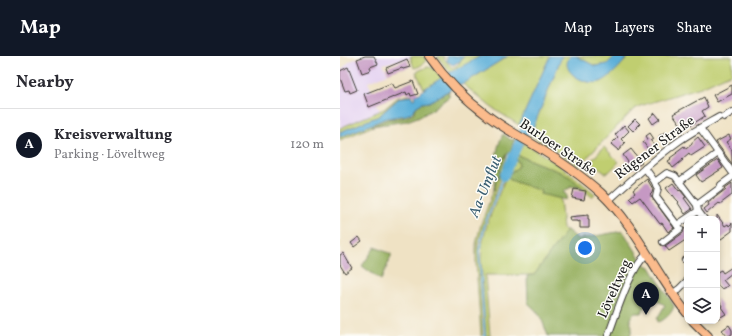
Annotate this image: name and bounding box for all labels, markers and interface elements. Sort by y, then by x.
text: Map [20,15,61,41]
text: Map [564,19,592,38]
text: Layers [614,19,654,38]
text: Share [676,19,712,38]
text: Nearby [16,71,74,94]
street label: Rügener Straße [611,111,699,184]
street label: Burloer Straße [515,115,601,181]
text: Kreisverwaltung [54,125,172,146]
text: A [24,136,34,154]
text: 120 m [290,136,324,154]
text: Parking · Löveltweg [54,146,165,164]
water label: Aa-Umflut [464,152,508,222]
map controls [684,216,720,324]
button: + [684,216,720,252]
your location [575,238,595,258]
button: − [684,252,720,288]
street label: Löveltweg [594,257,636,321]
pin: A [633,282,659,315]
button: layers [684,288,720,324]

